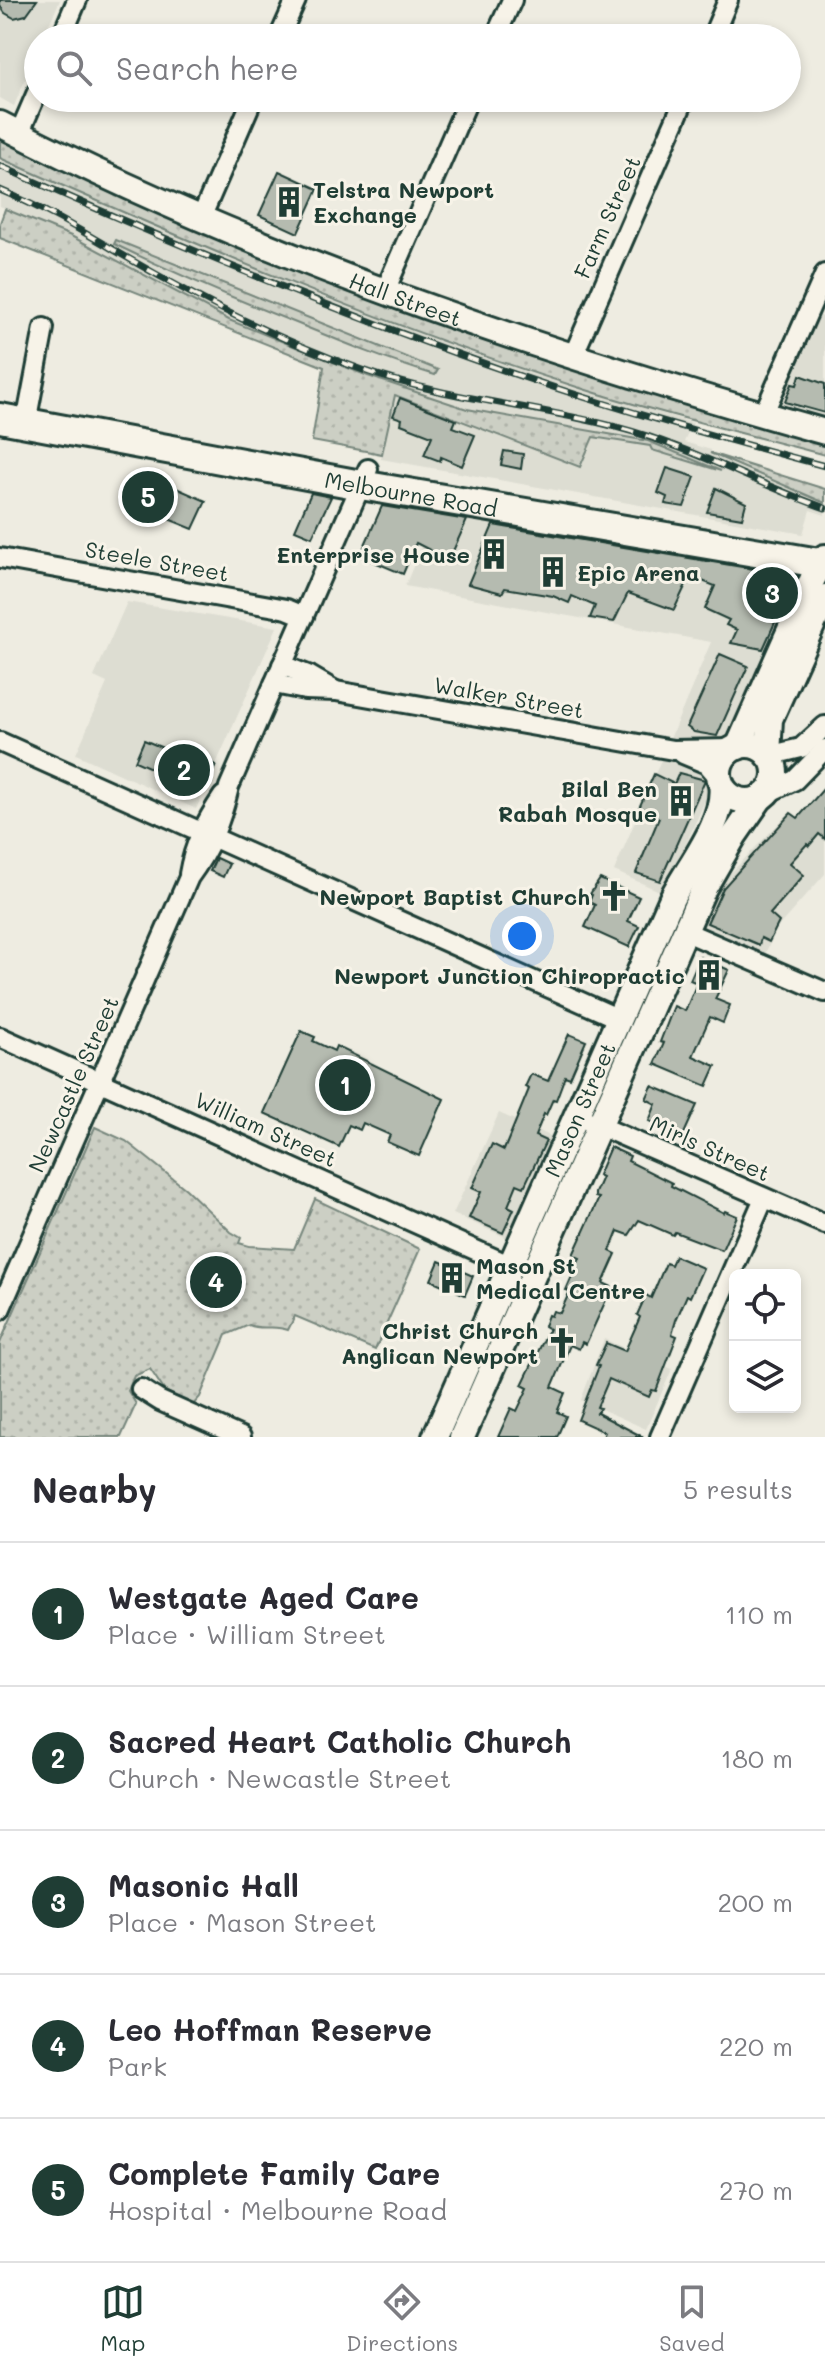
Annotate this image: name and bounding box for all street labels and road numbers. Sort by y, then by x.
street label: Farm Street [567,151,647,283]
street label: Hall Street [345,265,466,332]
street label: Melbourne Road [323,464,500,522]
street label: Steele Street [83,534,231,588]
street label: Walker Street [432,670,586,724]
street label: Newcastle Street [21,991,125,1177]
street label: Mason Street [537,1037,621,1181]
street label: William Street [191,1085,341,1173]
street label: Mirls Street [645,1109,775,1187]

